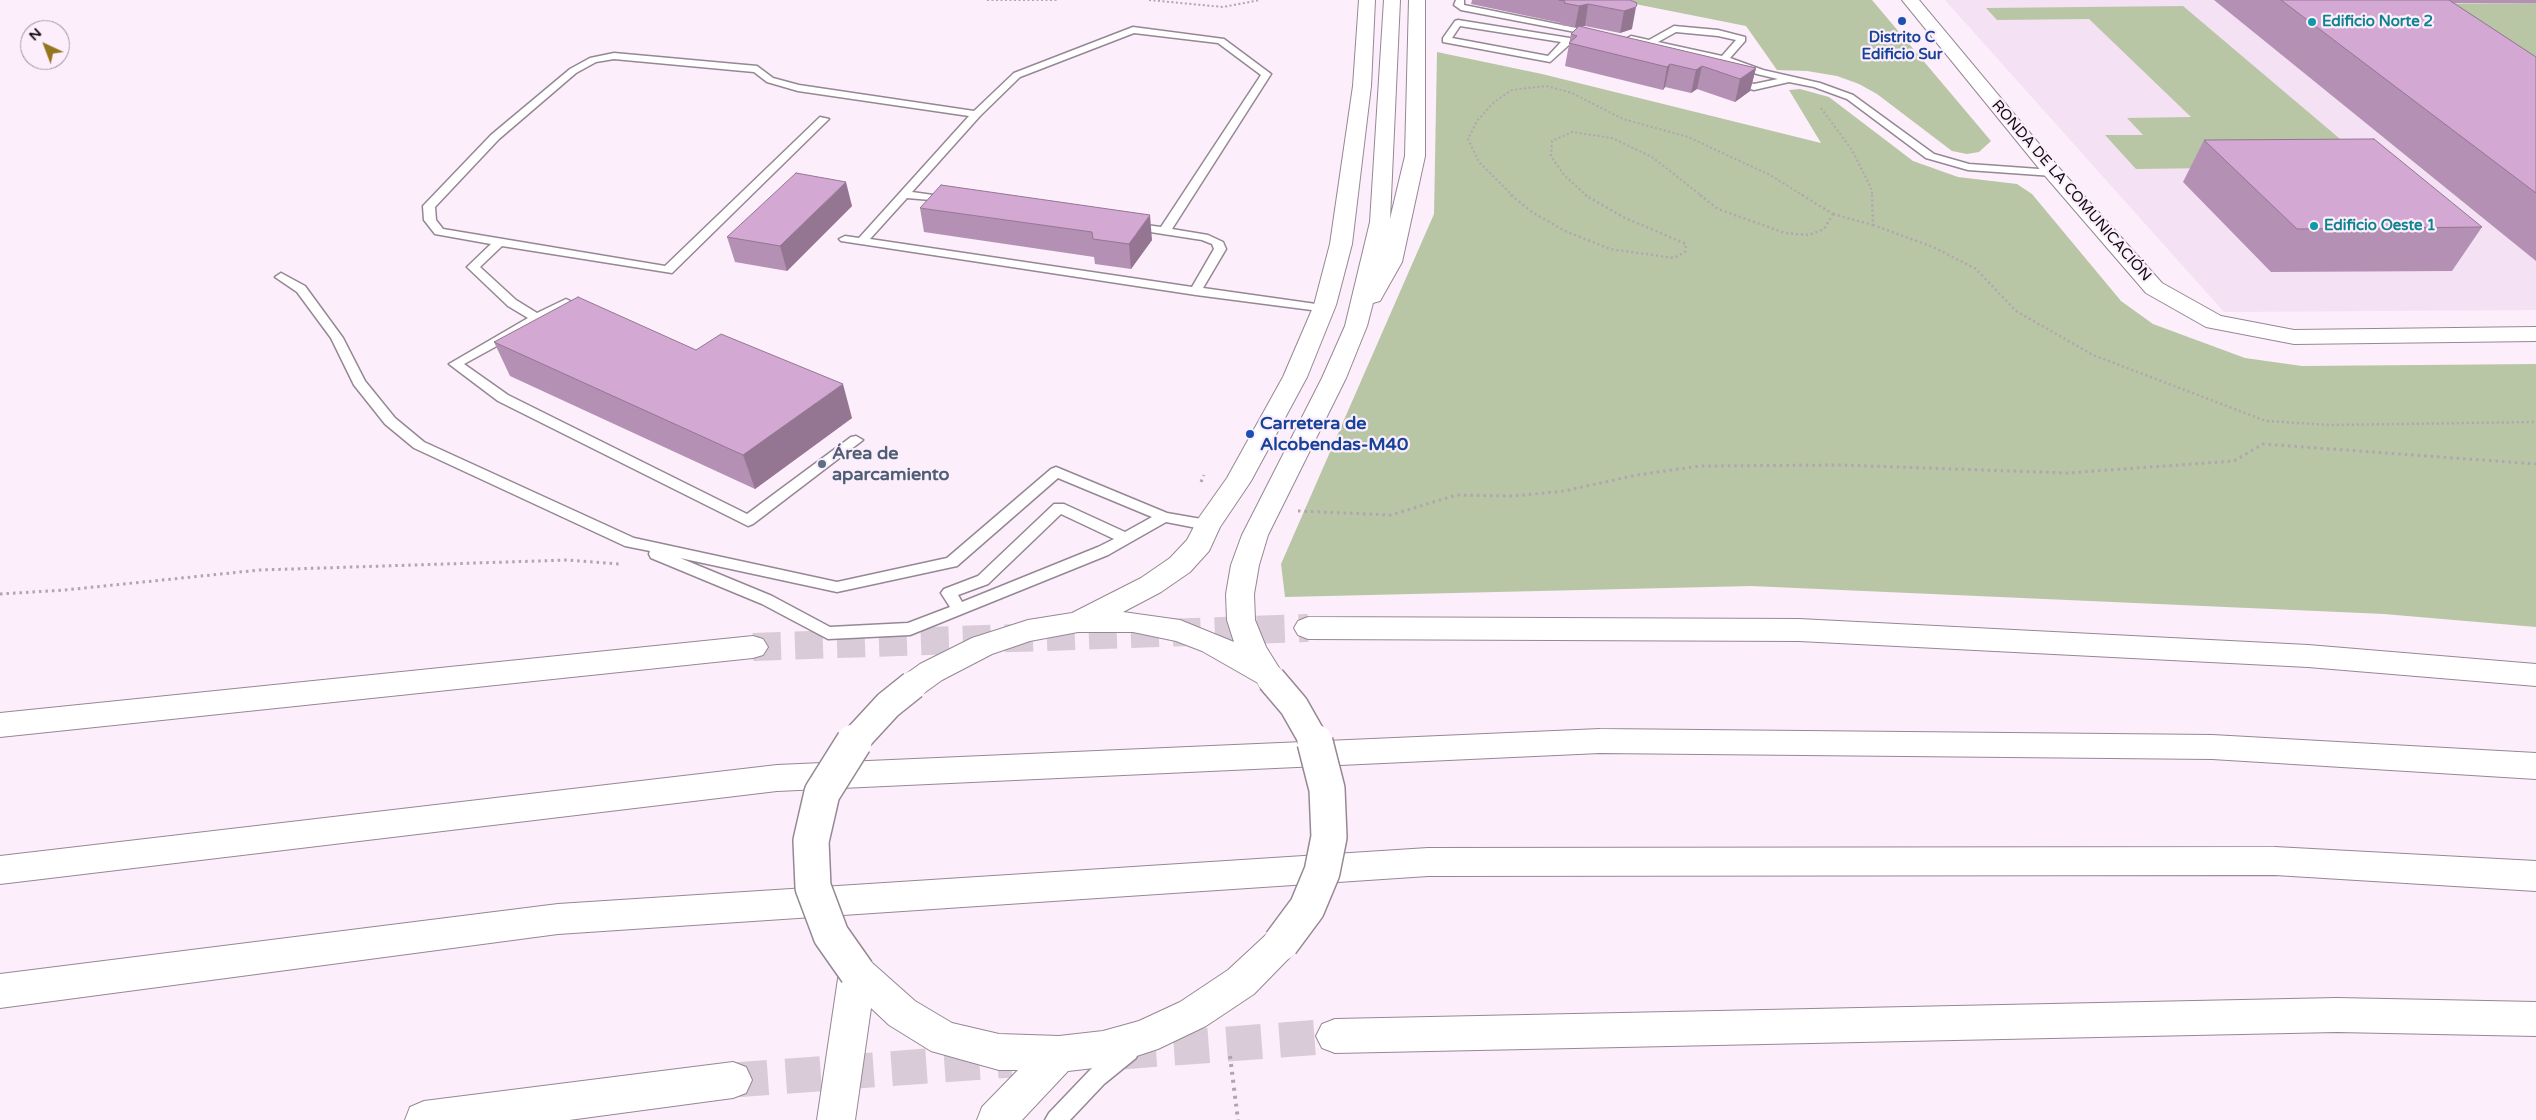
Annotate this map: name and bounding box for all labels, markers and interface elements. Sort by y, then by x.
place label: Edificio Norte 2 [2322,13,2433,31]
marker: Distrito C Edificio Sur [1896,15,1908,27]
marker: Edificio Norte 2 [2306,16,2318,28]
north arrow [20,20,70,70]
text: N [25,24,45,44]
place label: Distrito C Edificio Sur [1862,29,1942,64]
street label: RONDA DE LA COMUNICACIÓN [1987,97,2155,285]
place label: Edificio Oeste 1 [2324,217,2436,235]
marker: Edificio Oeste 1 [2308,220,2320,232]
place label: Carretera de Alcobendas-M40 [1260,413,1408,456]
marker: Carretera de Alcobendas-M40 [1244,428,1256,440]
place label: Área de aparcamiento [832,443,950,486]
marker: Área de aparcamiento [816,458,828,470]

